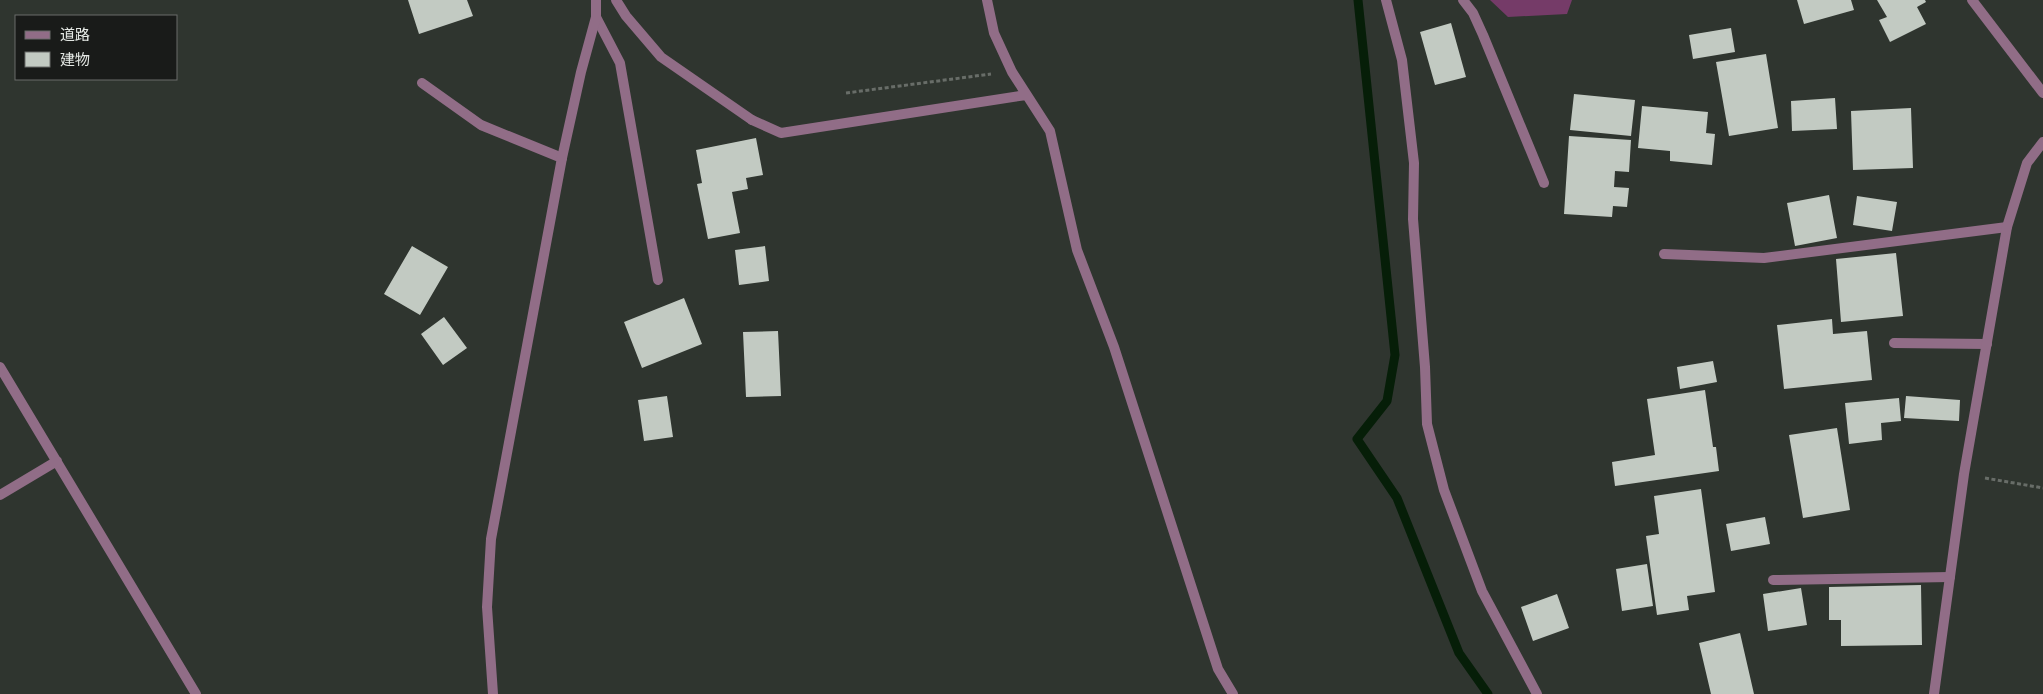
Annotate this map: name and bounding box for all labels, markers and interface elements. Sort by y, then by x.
legend [15,15,178,80]
text: 道路 [60,26,90,44]
text: 建物 [60,51,90,69]

